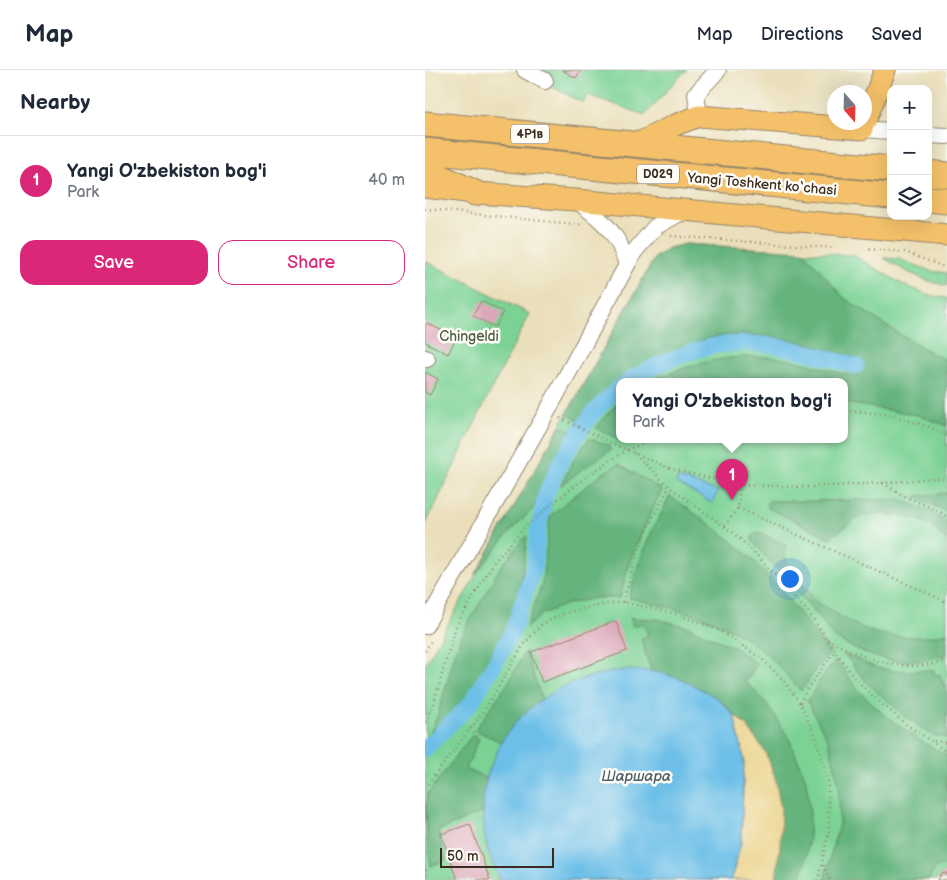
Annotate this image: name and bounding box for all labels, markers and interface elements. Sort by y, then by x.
text: Map [25,20,73,49]
text: Map [697,24,733,45]
text: Directions [761,24,843,45]
text: Saved [871,24,922,45]
north arrow [827,85,872,130]
map controls [887,85,932,220]
button: + [887,85,932,130]
text: Nearby [20,90,90,115]
road number: 4Р1в [511,124,549,144]
button: − [887,130,932,175]
text: Yangi O'zbekiston bog'i [67,160,267,183]
road number: D029 [637,165,679,184]
street label: Yangi Toshkent ko‘chasi [686,169,837,199]
text: 1 [33,171,39,190]
text: 40 m [368,171,405,190]
button: layers [887,175,932,220]
text: Park [67,183,99,202]
button: Save [20,240,208,285]
button: Share [218,240,405,285]
park label: Chingeldi [439,328,499,345]
popup [616,378,848,443]
text: Yangi O'zbekiston bog'i [632,390,832,413]
text: Park [632,413,664,432]
pin: 1 [716,459,748,500]
your location [777,566,803,592]
water label: Шаршара [601,767,671,786]
scale bar [440,845,554,868]
text: 50 m [447,848,479,865]

